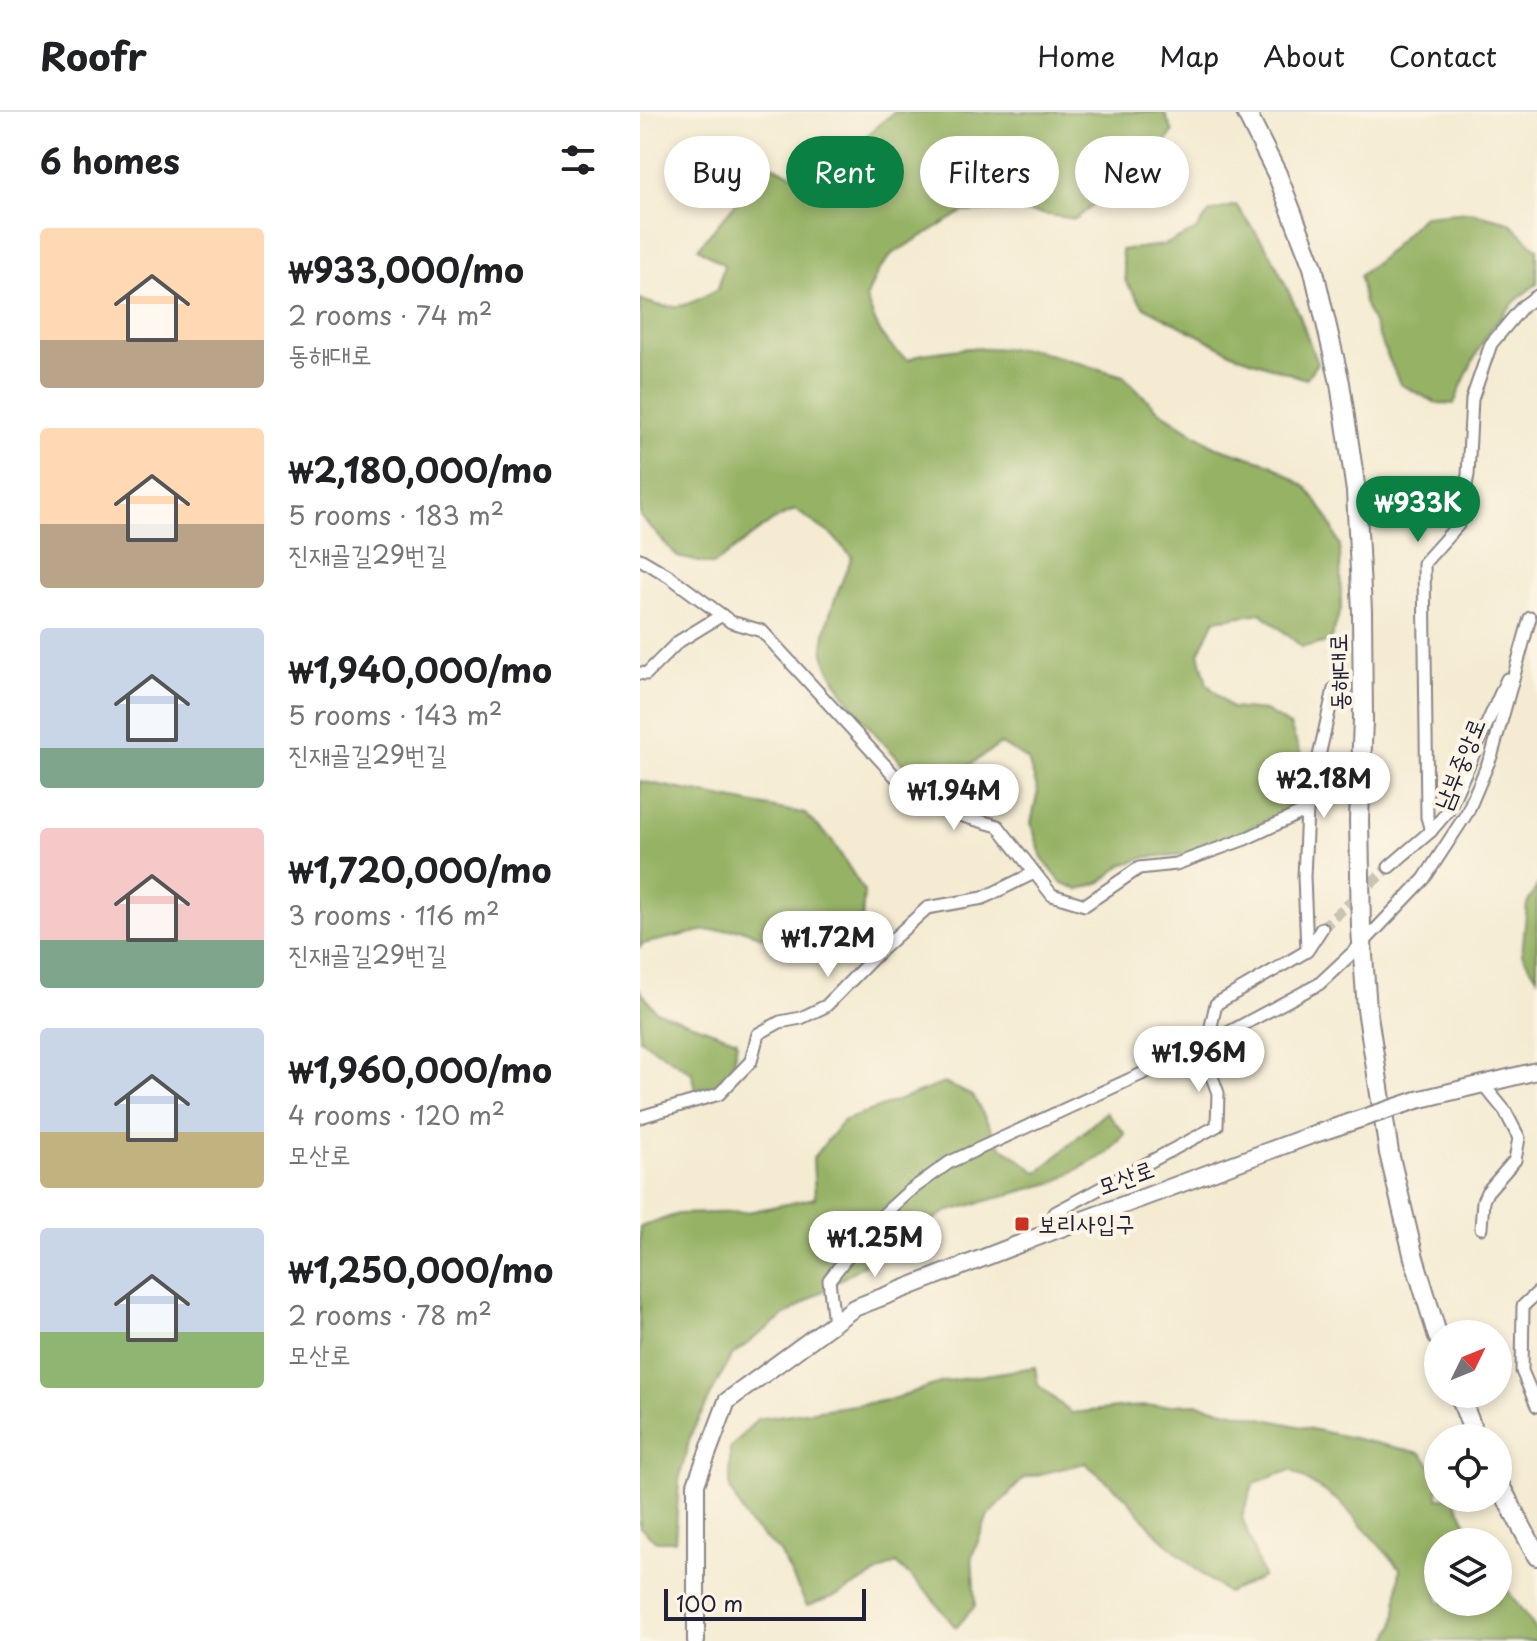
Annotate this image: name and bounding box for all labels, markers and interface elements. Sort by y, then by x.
text: Roofr [40,27,147,84]
text: Home [1037,34,1115,77]
text: Map [1159,34,1219,77]
text: About [1263,34,1345,77]
text: Contact [1389,34,1497,77]
text: 6 homes [40,134,180,186]
chip: Buy [664,136,770,208]
chip: Rent [786,136,904,208]
chip: Filters [920,136,1059,208]
chip: New [1075,136,1189,208]
icon: filters [556,138,600,182]
text: ₩933,000/mo [288,243,524,295]
icon: home [104,260,200,356]
text: 2 rooms · 74 m² [288,295,492,334]
text: 동해대로 [288,334,372,373]
text: ₩2,180,000/mo [288,443,552,495]
icon: home [104,460,200,556]
pin: ₩933K [1362,476,1474,544]
text: ₩933K [1374,482,1462,521]
text: 5 rooms · 183 m² [288,495,504,534]
text: 진재골길29번길 [288,534,447,573]
street label: 동해대로 [1318,633,1356,711]
text: ₩1,940,000/mo [288,643,552,695]
icon: home [104,660,200,756]
text: 5 rooms · 143 m² [288,695,503,734]
street label: 남부중앙로 [1423,712,1493,815]
text: 진재골길29번길 [288,734,447,773]
pin: ₩2.18M [1259,752,1389,820]
text: ₩2.18M [1276,758,1372,797]
pin: ₩1.94M [889,764,1019,832]
text: ₩1.94M [907,770,1001,809]
text: ₩1,720,000/mo [288,843,552,895]
icon: home [104,860,200,956]
text: 3 rooms · 116 m² [288,895,500,934]
pin: ₩1.72M [763,911,893,979]
text: ₩1.72M [781,917,875,956]
text: 진재골길29번길 [288,934,447,973]
pin: ₩1.96M [1134,1026,1264,1094]
text: ₩1.96M [1152,1032,1246,1071]
text: ₩1,960,000/mo [288,1043,552,1095]
icon: home [104,1060,200,1156]
text: 4 rooms · 120 m² [288,1095,505,1134]
text: 모산로 [288,1134,351,1173]
street label: 모산로 [1092,1149,1159,1203]
place label: 보리사입구 [1038,1204,1135,1240]
pin: ₩1.25M [810,1211,940,1279]
marker: 보리사입구 [1013,1215,1031,1233]
text: ₩1.25M [827,1217,923,1256]
text: ₩1,250,000/mo [288,1243,553,1295]
icon: home [104,1260,200,1356]
text: 2 rooms · 78 m² [288,1295,492,1334]
north arrow [1424,1320,1512,1408]
map controls [1424,1320,1512,1616]
text: 모산로 [288,1334,351,1373]
button: locate [1424,1424,1512,1512]
button: layers [1424,1528,1512,1616]
scale bar [664,1585,866,1621]
text: 100 m [676,1586,743,1619]

